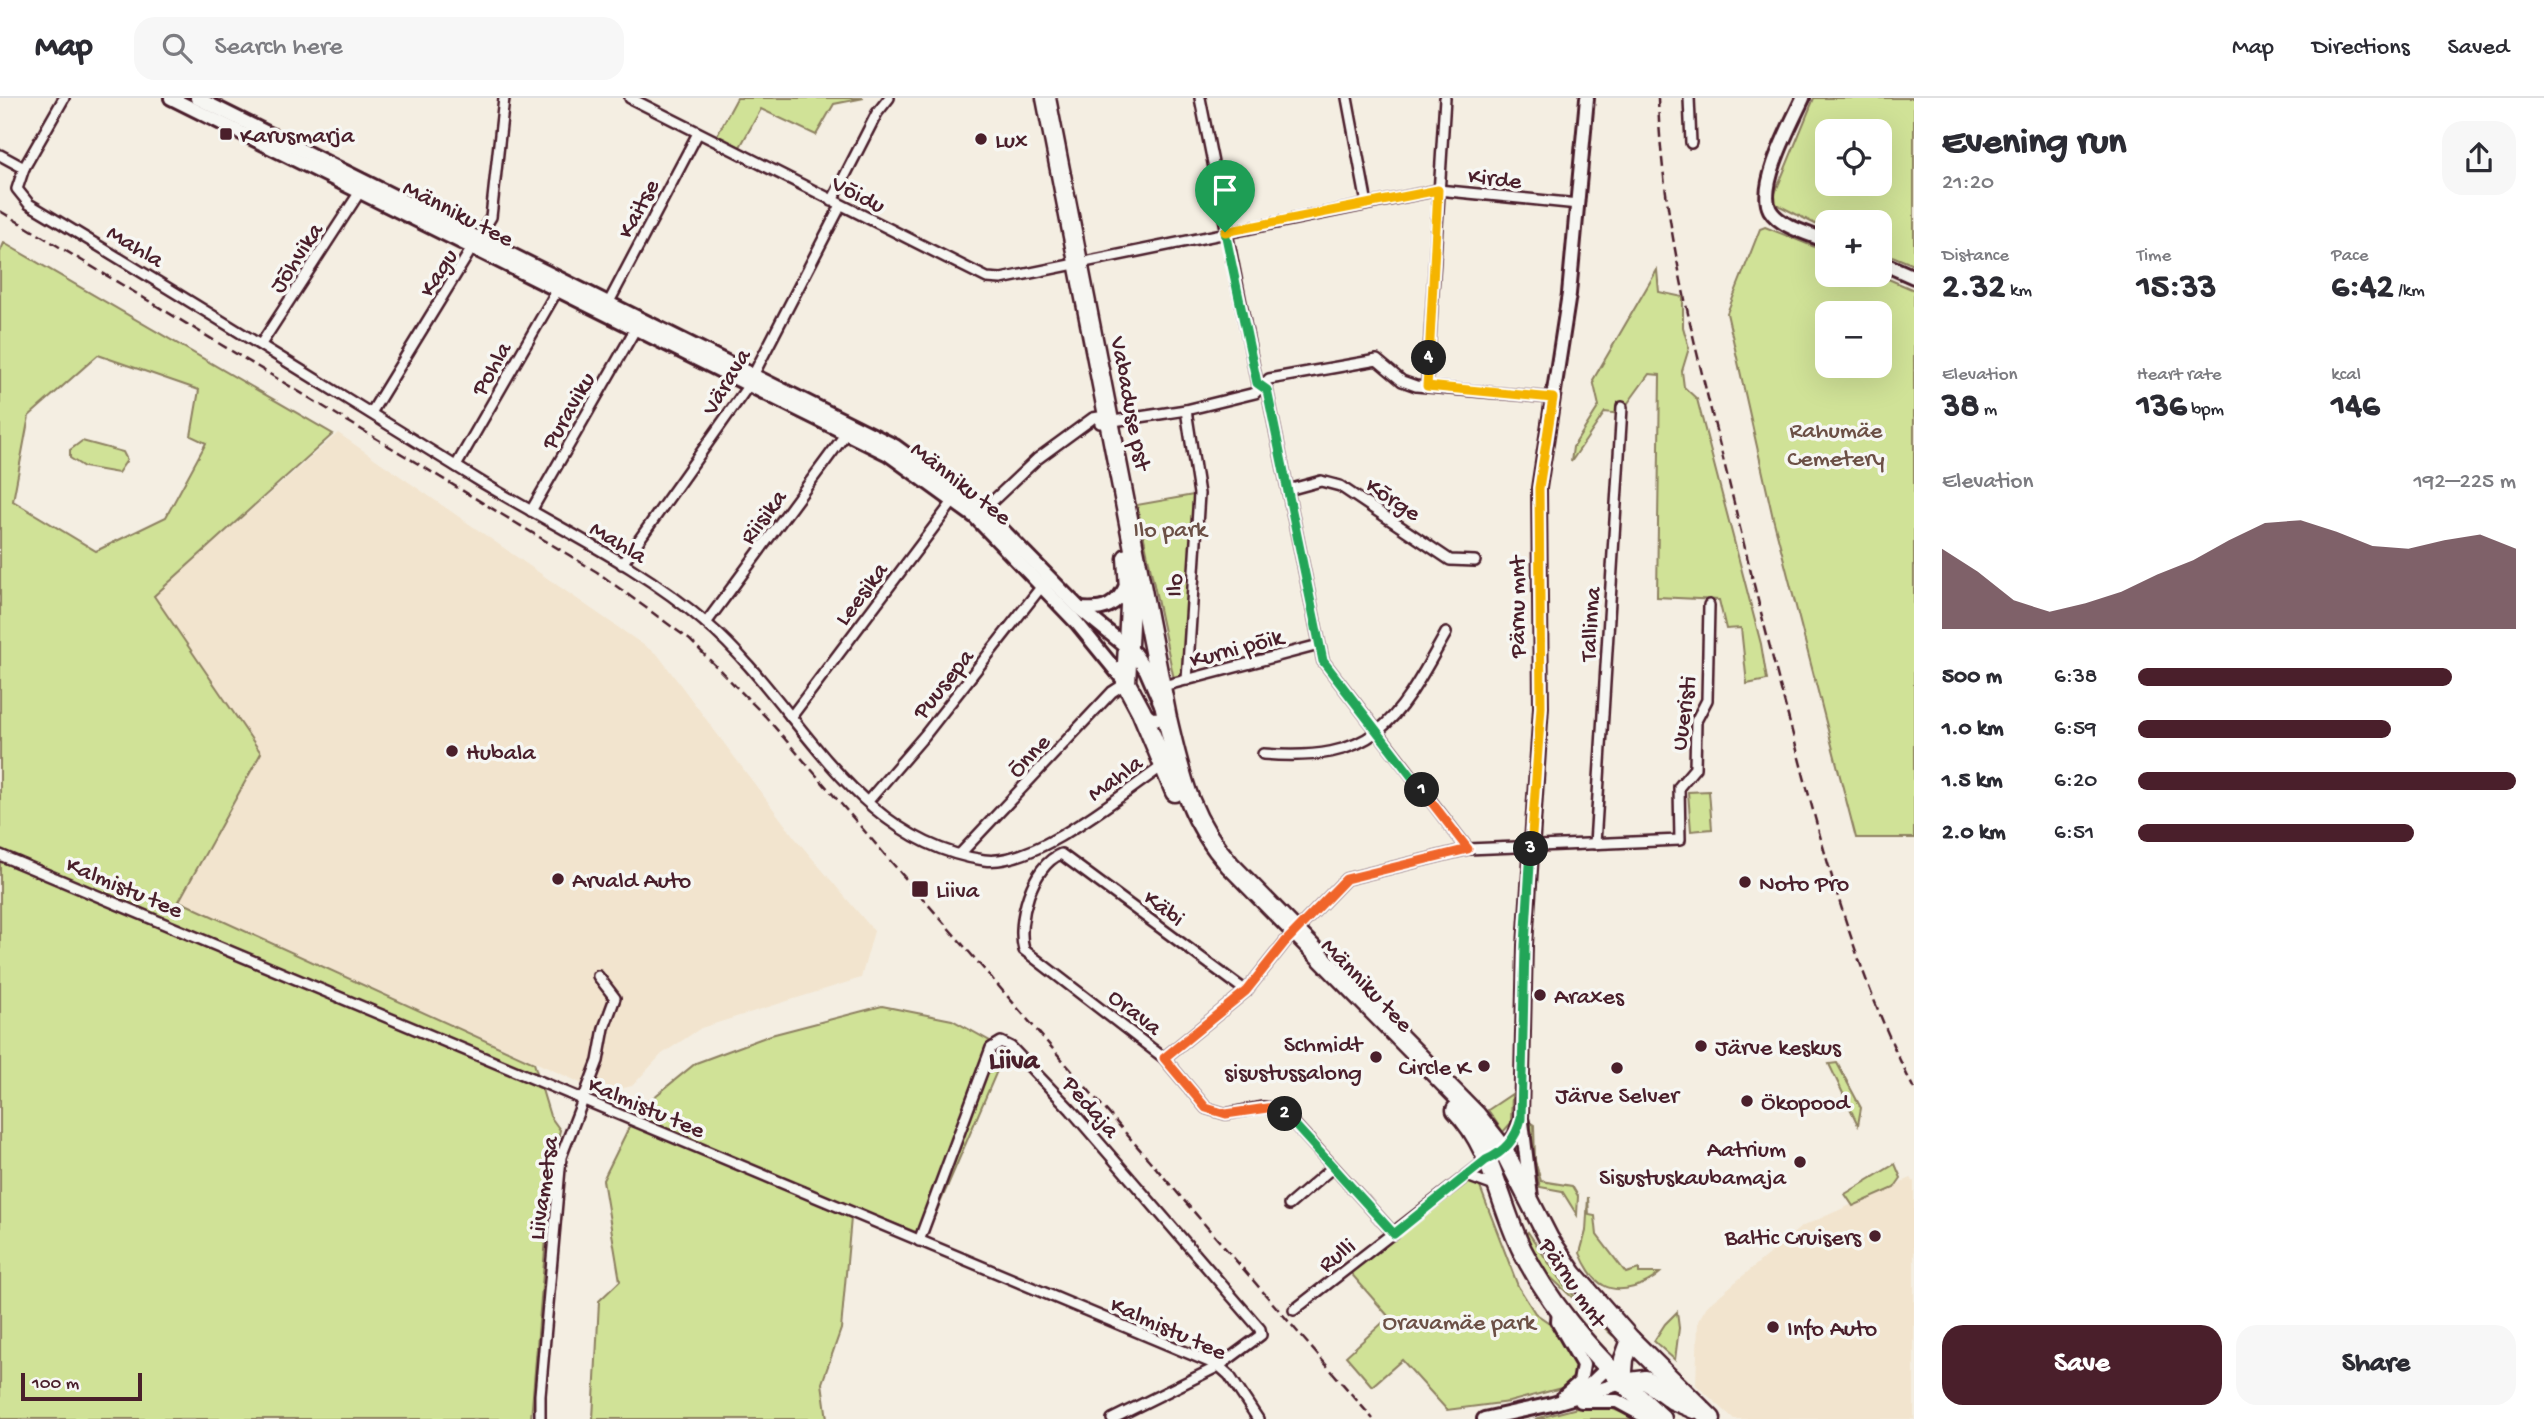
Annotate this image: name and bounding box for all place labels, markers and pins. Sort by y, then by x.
place label: Karusmarja [240,123,355,152]
marker: Karusmarja [218,126,234,142]
place label: Lux [995,128,1028,157]
marker: Lux [973,131,989,147]
pin [1195,160,1255,232]
pin: 4 [1412,341,1446,376]
place label: Hubala [466,740,536,769]
marker: Hubala [444,743,460,759]
pin: 1 [1404,772,1440,808]
pin: 3 [1514,832,1548,866]
place label: Arvald Auto [572,868,691,897]
marker: Arvald Auto [550,871,566,887]
place label: Noto Pro [1759,871,1849,900]
marker: Noto Pro [1737,874,1753,890]
place label: Liiva [936,878,980,907]
marker: Liiva [910,879,930,899]
place label: Araxes [1554,984,1625,1013]
marker: Araxes [1532,987,1548,1003]
place label: Schmidt sisustussalong [1224,1032,1364,1089]
place label: Järve keskus [1715,1035,1842,1064]
marker: Järve keskus [1693,1038,1709,1054]
marker: Schmidt sisustussalong [1368,1049,1384,1065]
place label: Circle K [1399,1055,1473,1084]
marker: Circle K [1476,1058,1492,1074]
marker: Järve Selver [1609,1060,1625,1076]
place label: Järve Selver [1555,1083,1681,1112]
place label: Ökopood [1761,1090,1851,1119]
marker: Ökopood [1739,1093,1755,1109]
pin: 2 [1268,1096,1302,1132]
place label: Aatrium Sisustuskaubamaja [1599,1137,1787,1194]
marker: Aatrium Sisustuskaubamaja [1792,1154,1808,1170]
place label: Baltic Cruisers [1724,1225,1862,1254]
marker: Baltic Cruisers [1867,1228,1883,1244]
place label: Info Auto [1787,1316,1877,1345]
marker: Info Auto [1765,1319,1781,1335]

